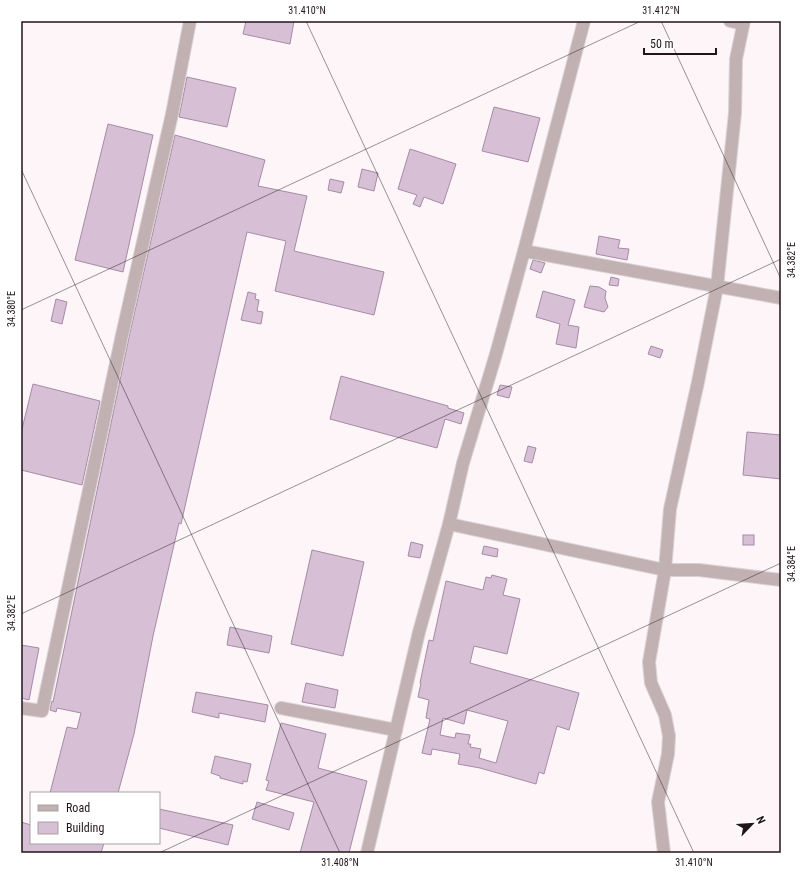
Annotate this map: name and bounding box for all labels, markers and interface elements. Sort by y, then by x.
text: 31.410°N [288,5,326,16]
text: 31.412°N [642,5,680,16]
scale bar [644,30,716,56]
text: 50 m [650,37,674,51]
text: 34.382°E [786,242,797,278]
text: 34.380°E [6,291,17,327]
text: 34.384°E [786,546,797,582]
text: 34.382°E [6,595,17,631]
legend [30,792,160,844]
text: Road [66,801,90,815]
north arrow [732,804,772,844]
text: N [753,814,768,826]
text: Building [66,821,104,835]
text: 31.408°N [321,857,359,868]
text: 31.410°N [675,857,713,868]

